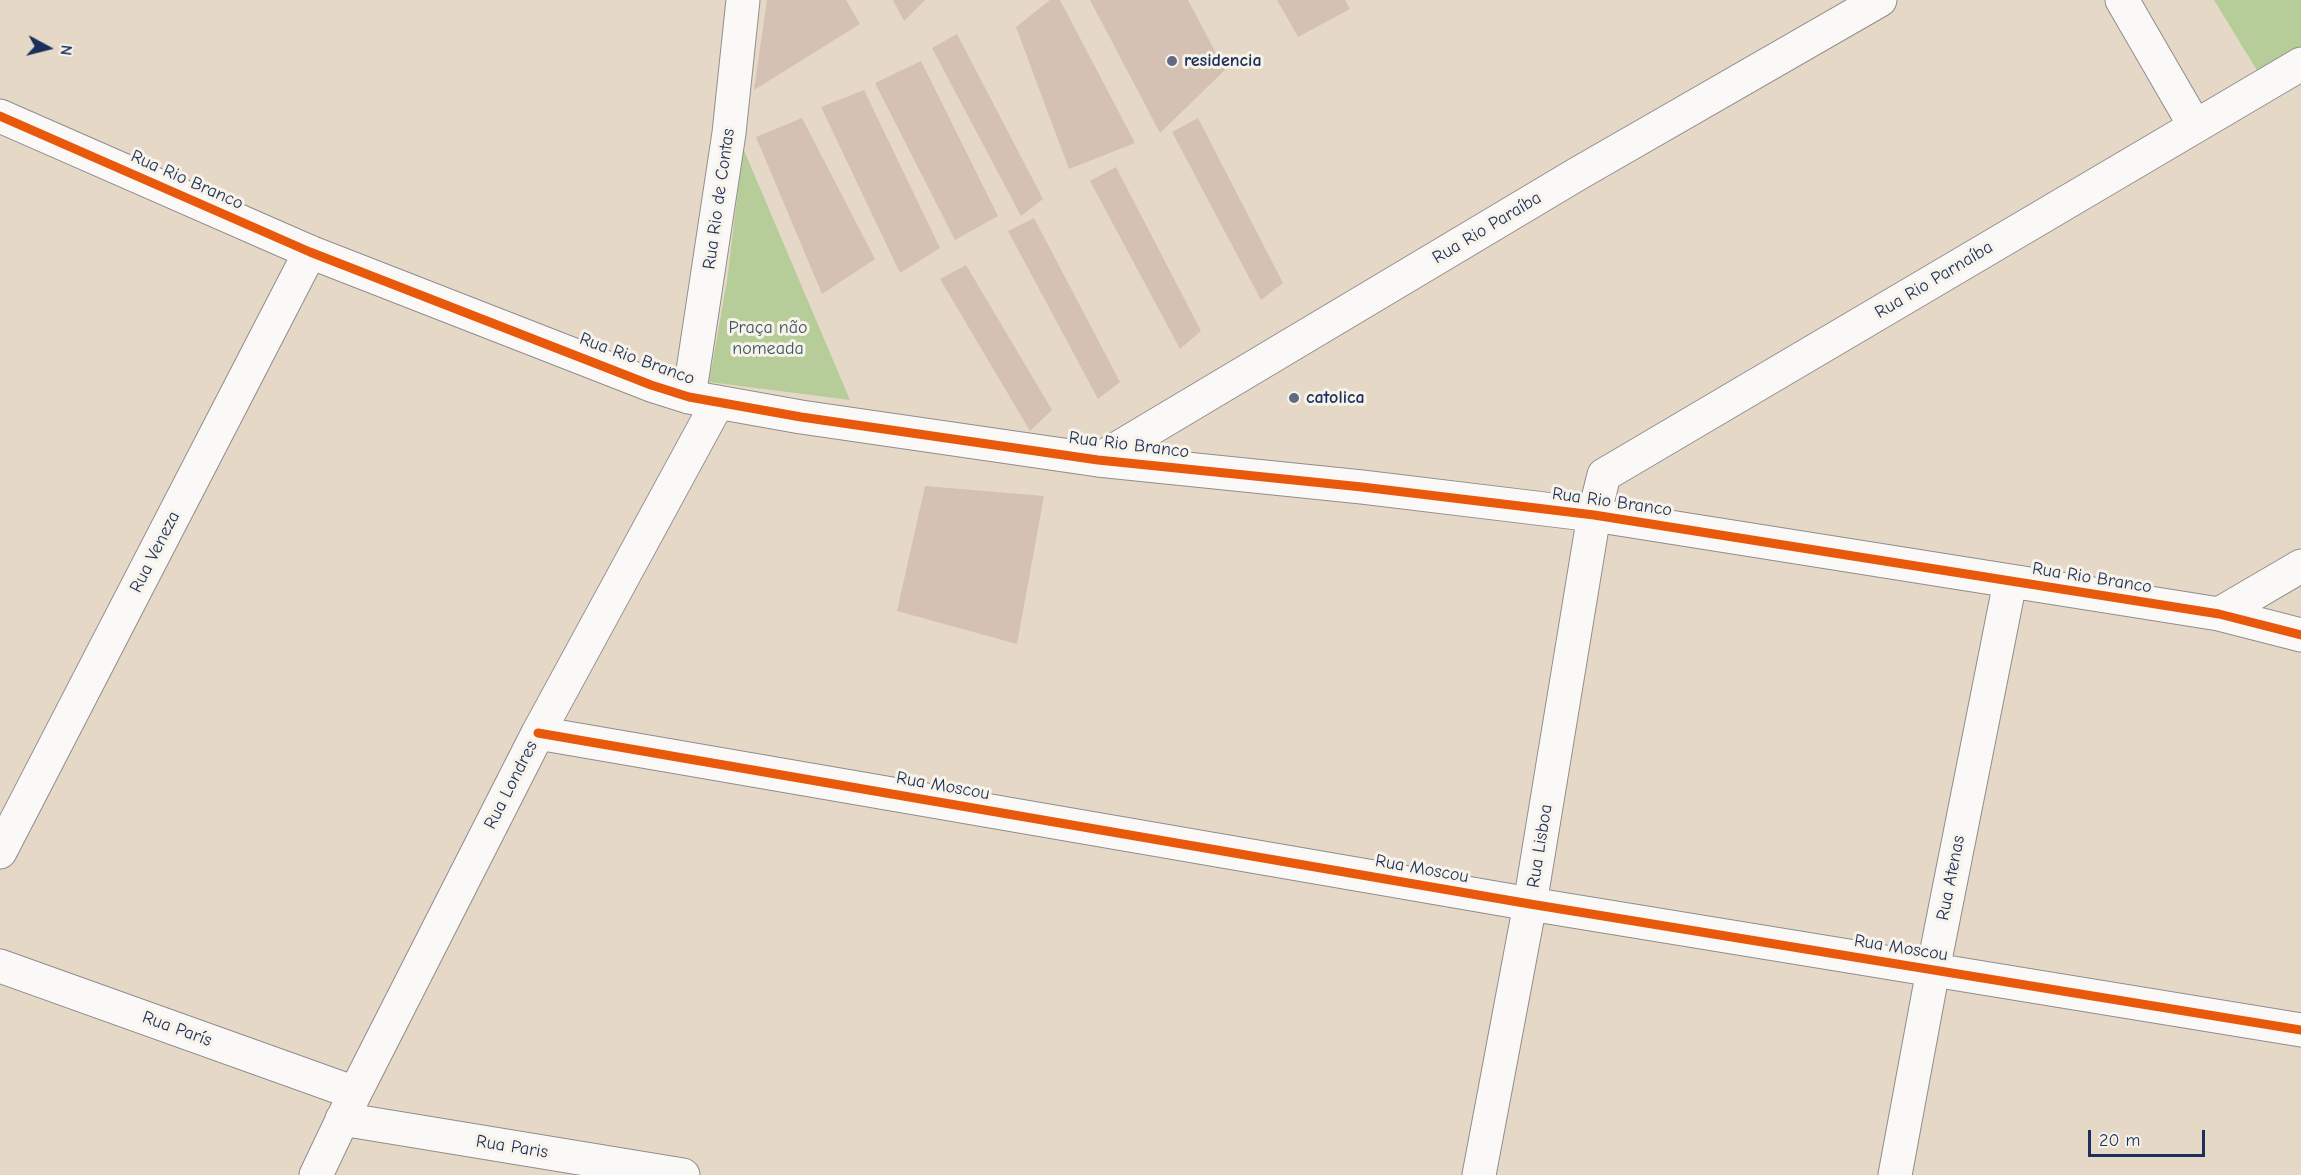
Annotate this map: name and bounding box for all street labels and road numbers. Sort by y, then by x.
street label: Rua Rio de Contas [698,127,740,271]
street label: Rua Rio Branco [127,146,247,214]
street label: Rua Rio Paraíba [1429,187,1545,269]
street label: Rua Rio Parnaíba [1871,236,1997,324]
street label: Rua Rio Branco [576,328,698,390]
street label: Rua Rio Branco [1068,427,1190,463]
street label: Rua Rio Branco [1551,483,1673,521]
street label: Rua Veneza [125,508,185,596]
street label: Rua Rio Branco [2031,558,2153,598]
street label: Rua Londres [480,737,542,833]
street label: Rua Moscou [895,767,991,805]
street label: Rua Lisboa [1523,803,1557,889]
street label: Rua Atenas [1932,834,1970,922]
street label: Rua Moscou [1374,850,1470,888]
street label: Rua Moscou [1853,930,1949,966]
street label: Rua París [139,1006,215,1052]
street label: Rua Paris [474,1131,550,1163]

